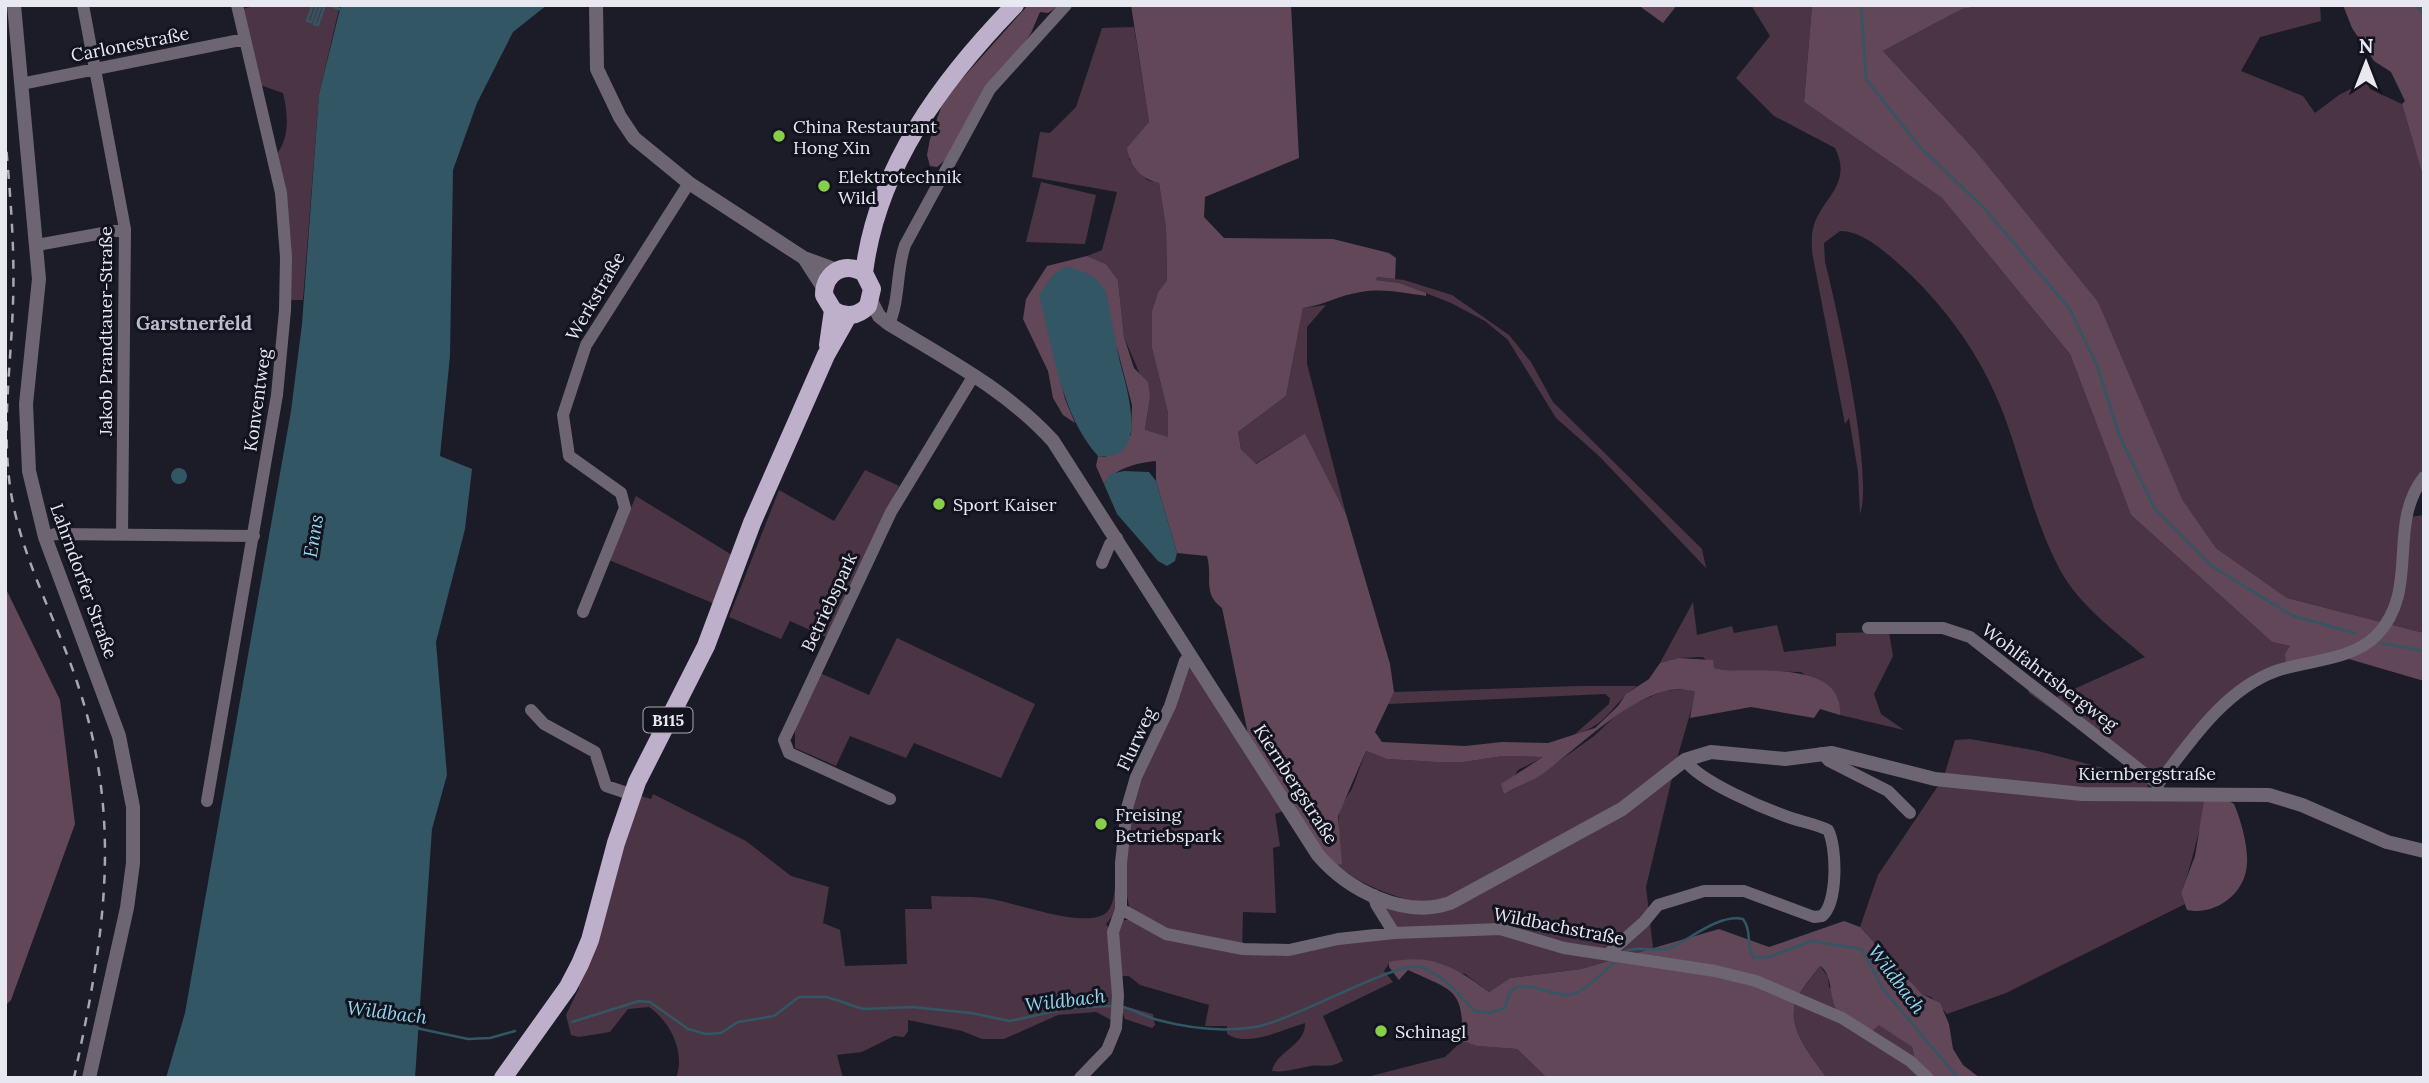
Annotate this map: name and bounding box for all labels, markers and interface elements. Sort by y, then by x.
street label: Carlonestraße [69,21,191,67]
north arrow [2331,28,2401,98]
text: N [2359,34,2374,58]
place label: China Restaurant Hong Xin [793,115,937,159]
marker: China Restaurant Hong Xin [771,128,787,144]
place label: Elektrotechnik Wild [838,165,962,209]
marker: Elektrotechnik Wild [816,178,832,194]
street label: Jakob Prandtauer-Straße [94,226,117,437]
street label: Werkstraße [560,247,630,344]
district label: Garstnerfeld [136,311,252,335]
street label: Konventweg [238,346,276,453]
place label: Sport Kaiser [953,493,1057,516]
marker: Sport Kaiser [931,496,947,512]
street label: Lahrndorfer Straße [45,500,123,662]
water label: Enns [298,513,328,559]
street label: Betriebspark [796,549,862,655]
street label: Wohlfahrtsbergweg [1977,618,2124,736]
street label: Flurweg [1111,703,1161,774]
road number: B115 [644,708,692,733]
street label: Kiernbergstraße [1249,720,1343,848]
street label: Kiernbergstraße [2078,762,2216,785]
place label: Freising Betriebspark [1115,803,1222,847]
marker: Freising Betriebspark [1093,816,1109,832]
street label: Wildbachstraße [1492,902,1627,950]
water label: Wildbach [1863,940,1931,1019]
water label: Wildbach [1023,983,1107,1017]
water label: Wildbach [345,995,429,1029]
place label: Schinagl [1395,1020,1466,1043]
marker: Schinagl [1373,1023,1389,1039]

